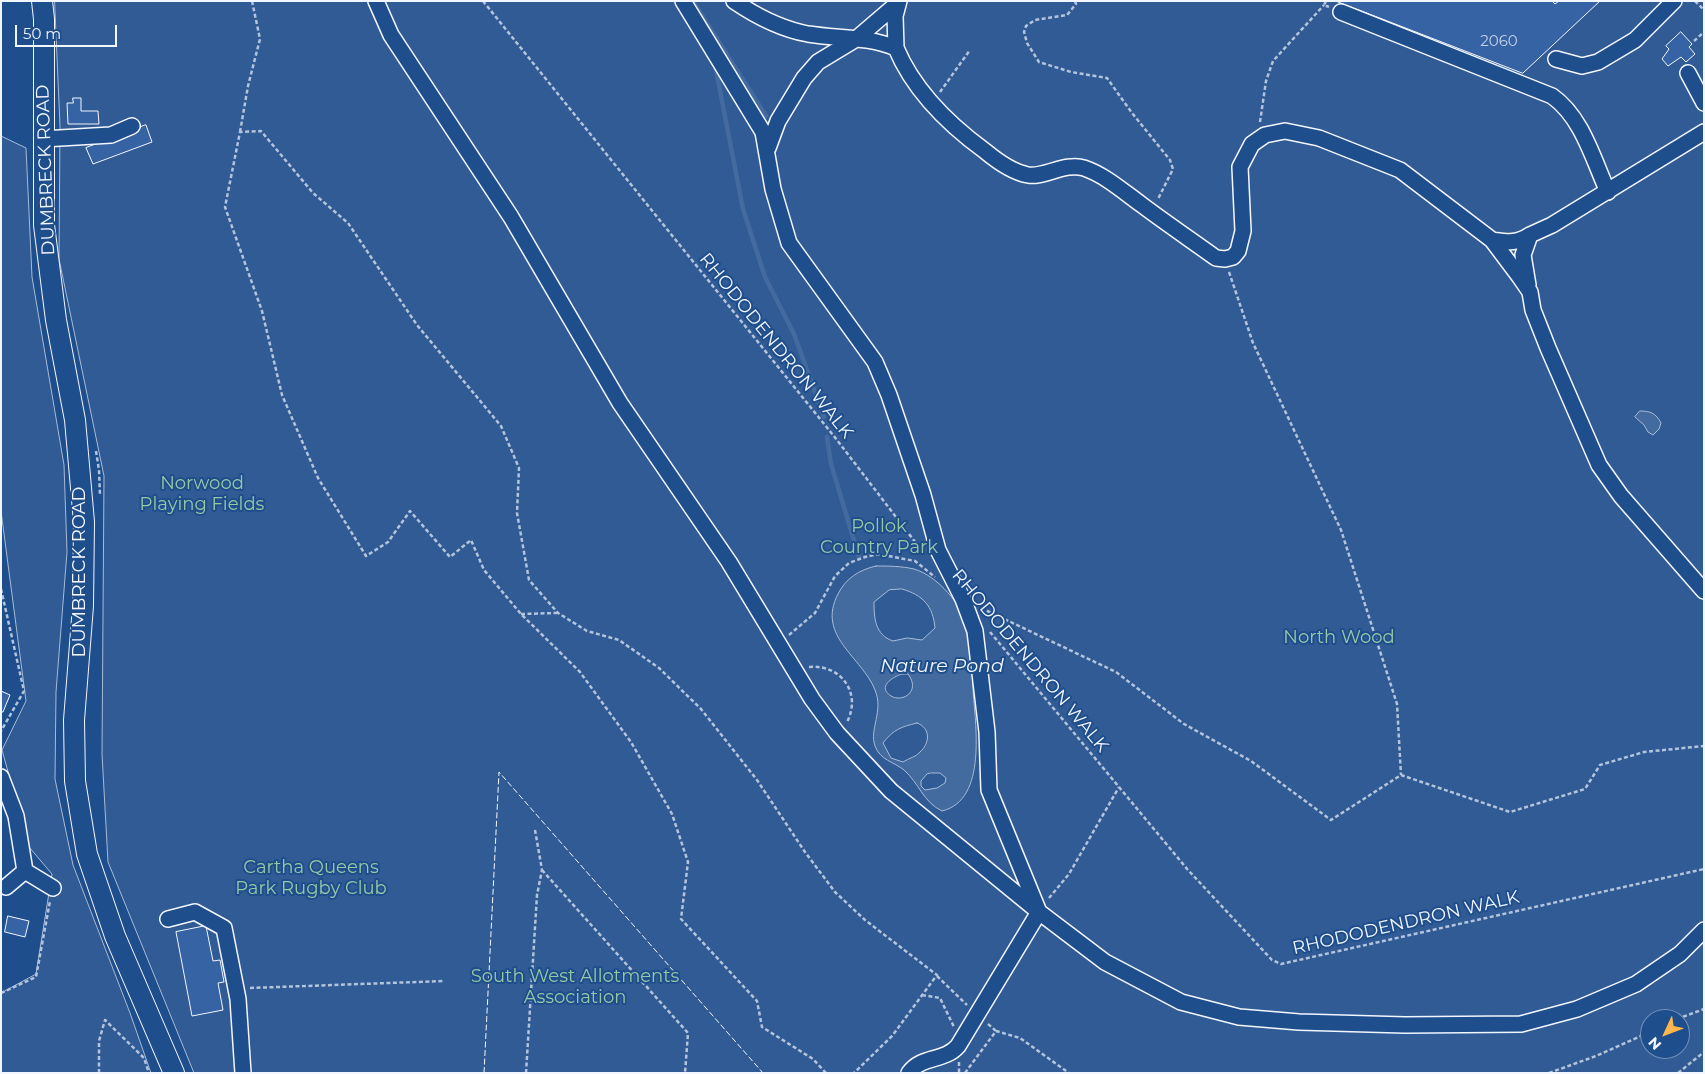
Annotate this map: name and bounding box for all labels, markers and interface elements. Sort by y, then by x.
scale bar [18,15,120,47]
text: 50 m [23,24,61,43]
house number: 2060 [1480,33,1518,51]
street label: DUMBRECK ROAD [32,84,60,256]
street label: RHODODENDRON WALK [695,249,857,443]
park label: Norwood Playing Fields [140,473,264,516]
street label: DUMBRECK ROAD [69,487,91,657]
park label: Pollok Country Park [820,516,938,558]
street label: RHODODENDRON WALK [947,565,1113,757]
park label: North Wood [1283,627,1395,649]
water label: Nature Pond [880,655,1004,677]
park label: Cartha Queens Park Rugby Club [235,857,387,900]
street label: RHODODENDRON WALK [1290,886,1522,960]
park label: South West Allotments Association [471,966,679,1009]
north arrow [1640,1009,1690,1059]
text: N [1644,1033,1665,1054]

